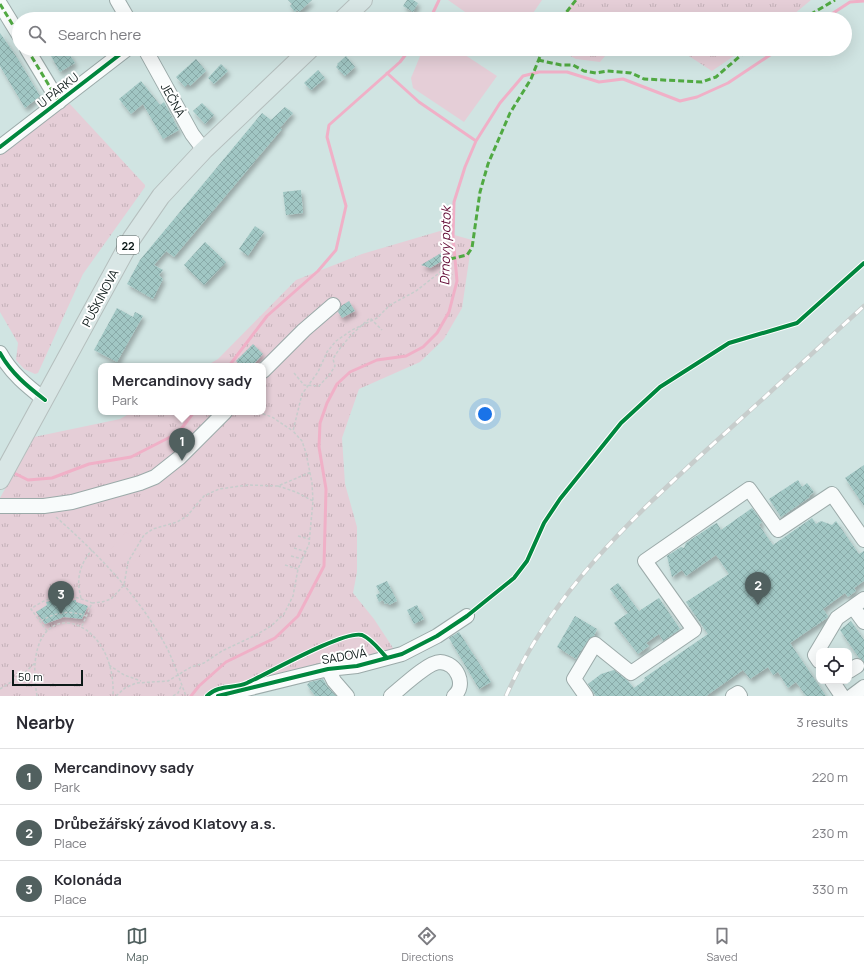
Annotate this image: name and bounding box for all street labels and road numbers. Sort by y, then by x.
street label: U PARKU [34,68,82,112]
street label: JEČNÁ [157,80,189,120]
road number: 22 [117,236,139,254]
street label: PUŠKINOVA [78,266,123,330]
street label: SADOVÁ [320,644,368,668]

